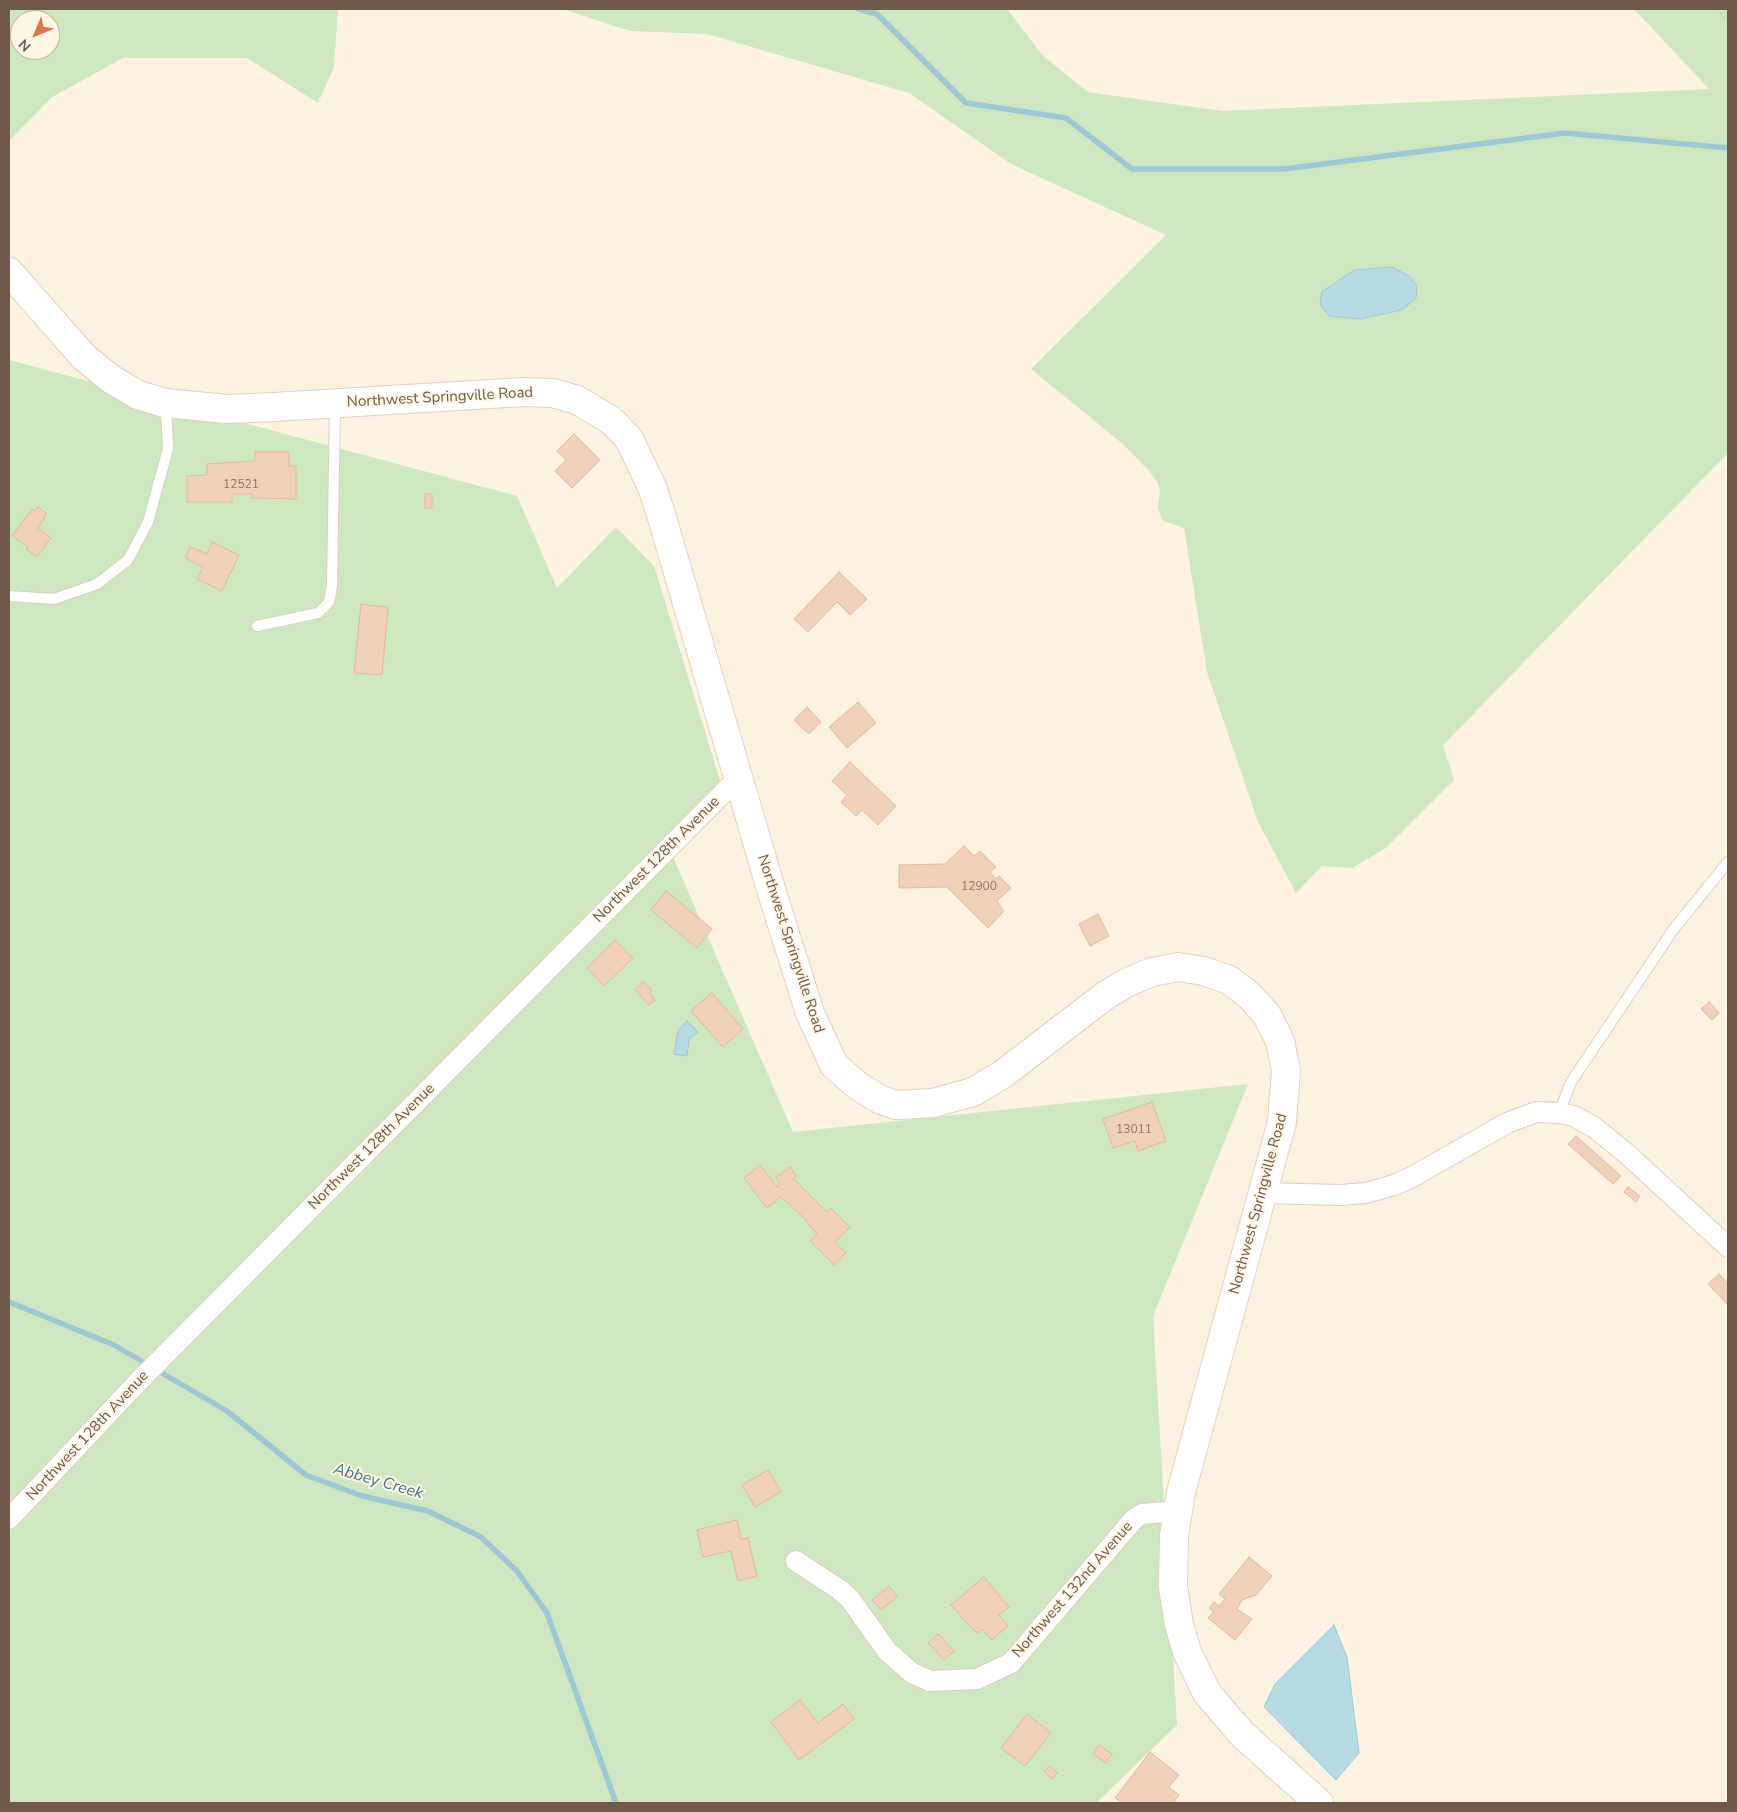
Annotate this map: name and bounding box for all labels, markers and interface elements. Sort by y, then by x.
north arrow [10,10,60,60]
text: N [14,35,35,56]
street label: Northwest Springville Road [346,384,534,412]
house number: 12521 [223,478,259,492]
street label: Northwest 128th Avenue [590,793,724,927]
street label: Northwest Springville Road [753,853,827,1035]
house number: 12900 [961,880,997,894]
street label: Northwest 128th Avenue [305,1080,439,1214]
street label: Northwest Springville Road [1226,1112,1292,1296]
house number: 13011 [1116,1123,1152,1137]
street label: Northwest 128th Avenue [23,1367,153,1505]
water label: Abbey Creek [331,1460,425,1504]
street label: Northwest 132nd Avenue [1009,1518,1137,1662]

